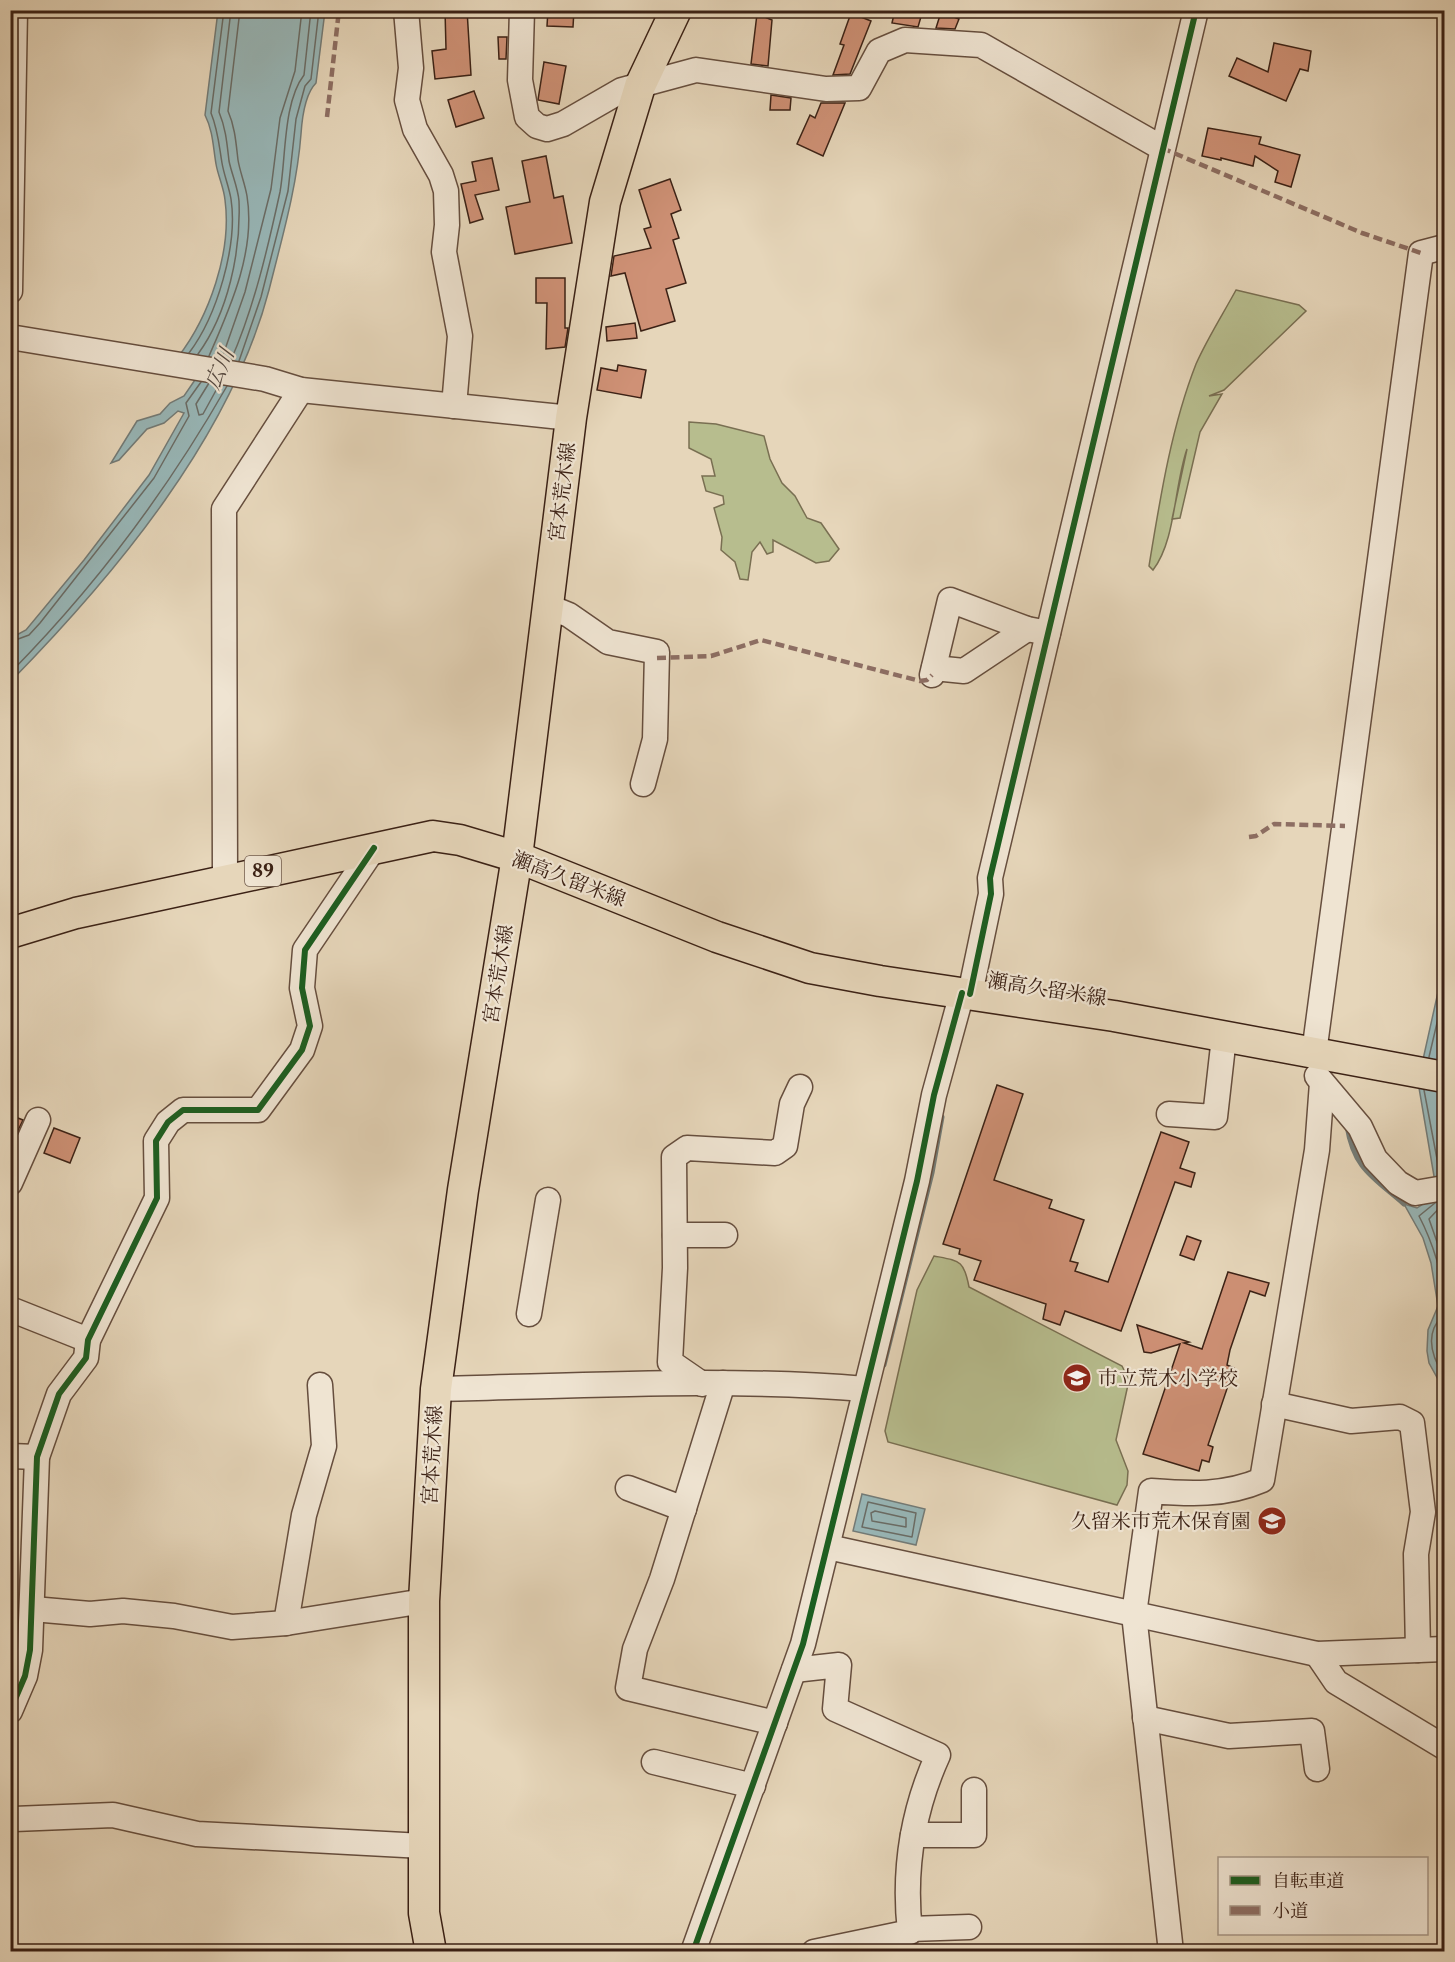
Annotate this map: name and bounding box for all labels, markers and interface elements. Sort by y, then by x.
water label: 広川 [199,343,239,393]
street label: 宮本荒木線 [544,441,580,543]
street label: 瀬高久留米線 [509,846,629,912]
road number: 89 [245,856,281,886]
street label: 宮本荒木線 [478,923,518,1025]
street label: 瀬高久留米線 [986,968,1108,1010]
school or university icon: 市立荒木小学校 [1061,1362,1093,1394]
place label: 市立荒木小学校 [1098,1366,1238,1390]
street label: 宮本荒木線 [417,1404,447,1506]
school or university icon: 久留米市荒木保育園 [1256,1505,1288,1537]
place label: 久留米市荒木保育園 [1071,1509,1251,1533]
legend [1218,1857,1428,1935]
text: 自転車道 [1272,1870,1344,1892]
text: 小道 [1272,1900,1308,1922]

